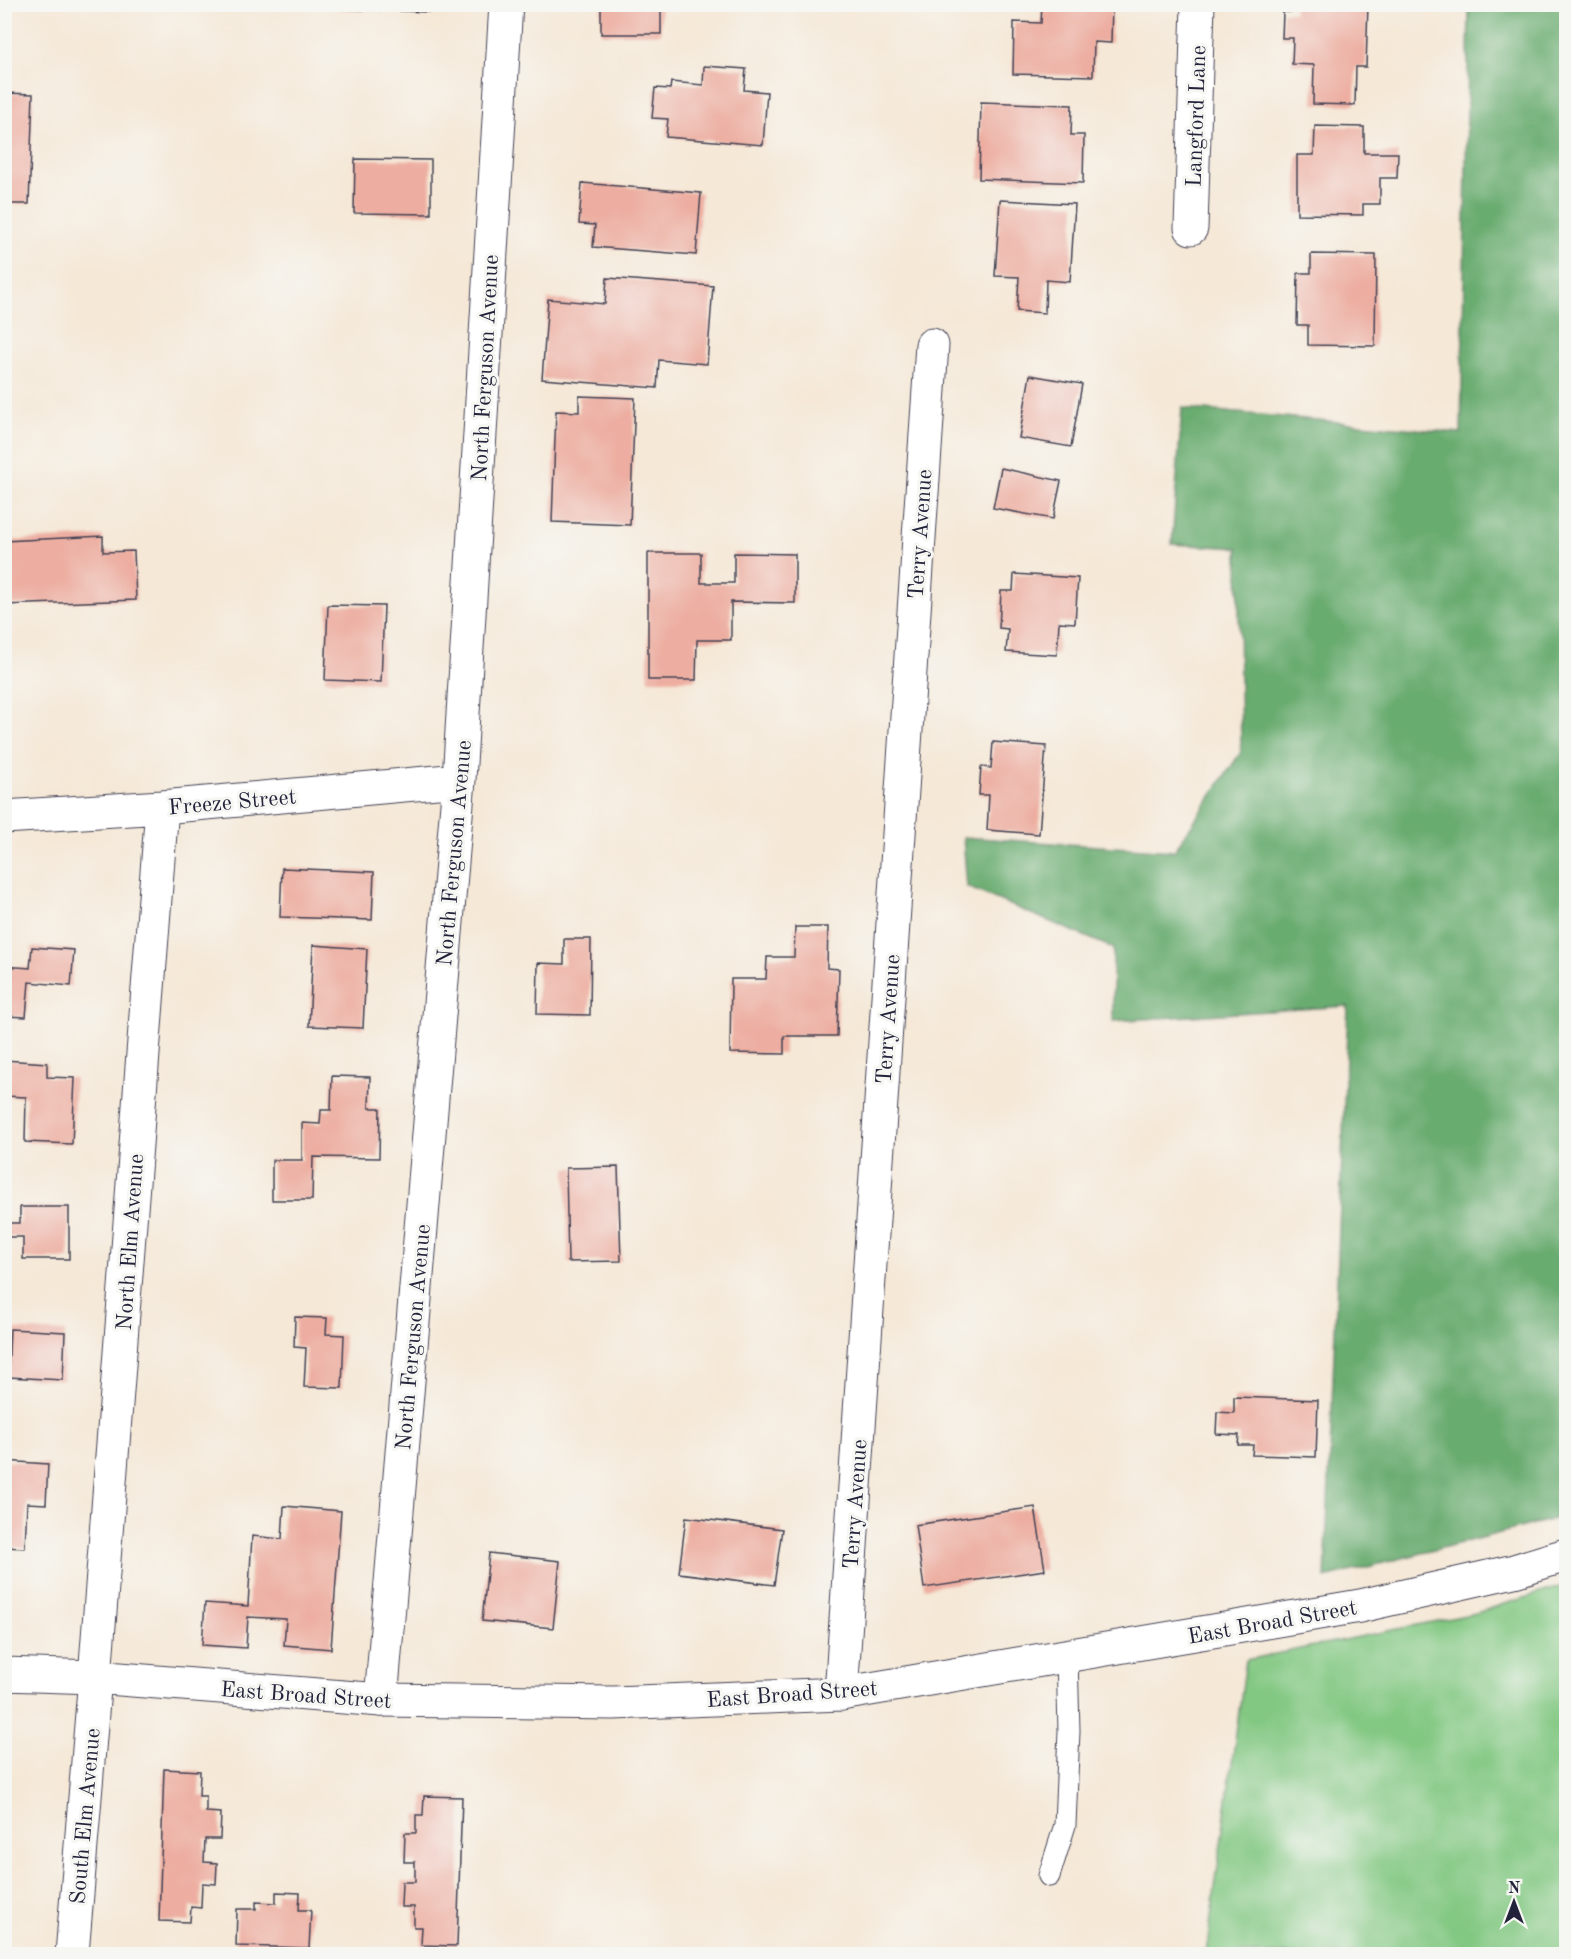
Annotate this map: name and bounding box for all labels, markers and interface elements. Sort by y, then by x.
street label: Langford Lane [1184,45,1210,187]
street label: North Ferguson Avenue [469,254,503,482]
street label: Terry Avenue [905,468,937,600]
street label: North Ferguson Avenue [434,739,476,967]
street label: Freeze Street [167,786,297,820]
street label: Terry Avenue [873,953,905,1085]
street label: North Elm Avenue [114,1153,148,1331]
street label: North Ferguson Avenue [393,1223,435,1451]
street label: Terry Avenue [840,1438,872,1570]
street label: East Broad Street [1186,1597,1359,1649]
street label: East Broad Street [706,1678,878,1712]
street label: East Broad Street [220,1679,392,1713]
street label: South Elm Avenue [67,1727,105,1905]
north arrow [1484,1872,1544,1932]
text: N [1508,1881,1521,1897]

